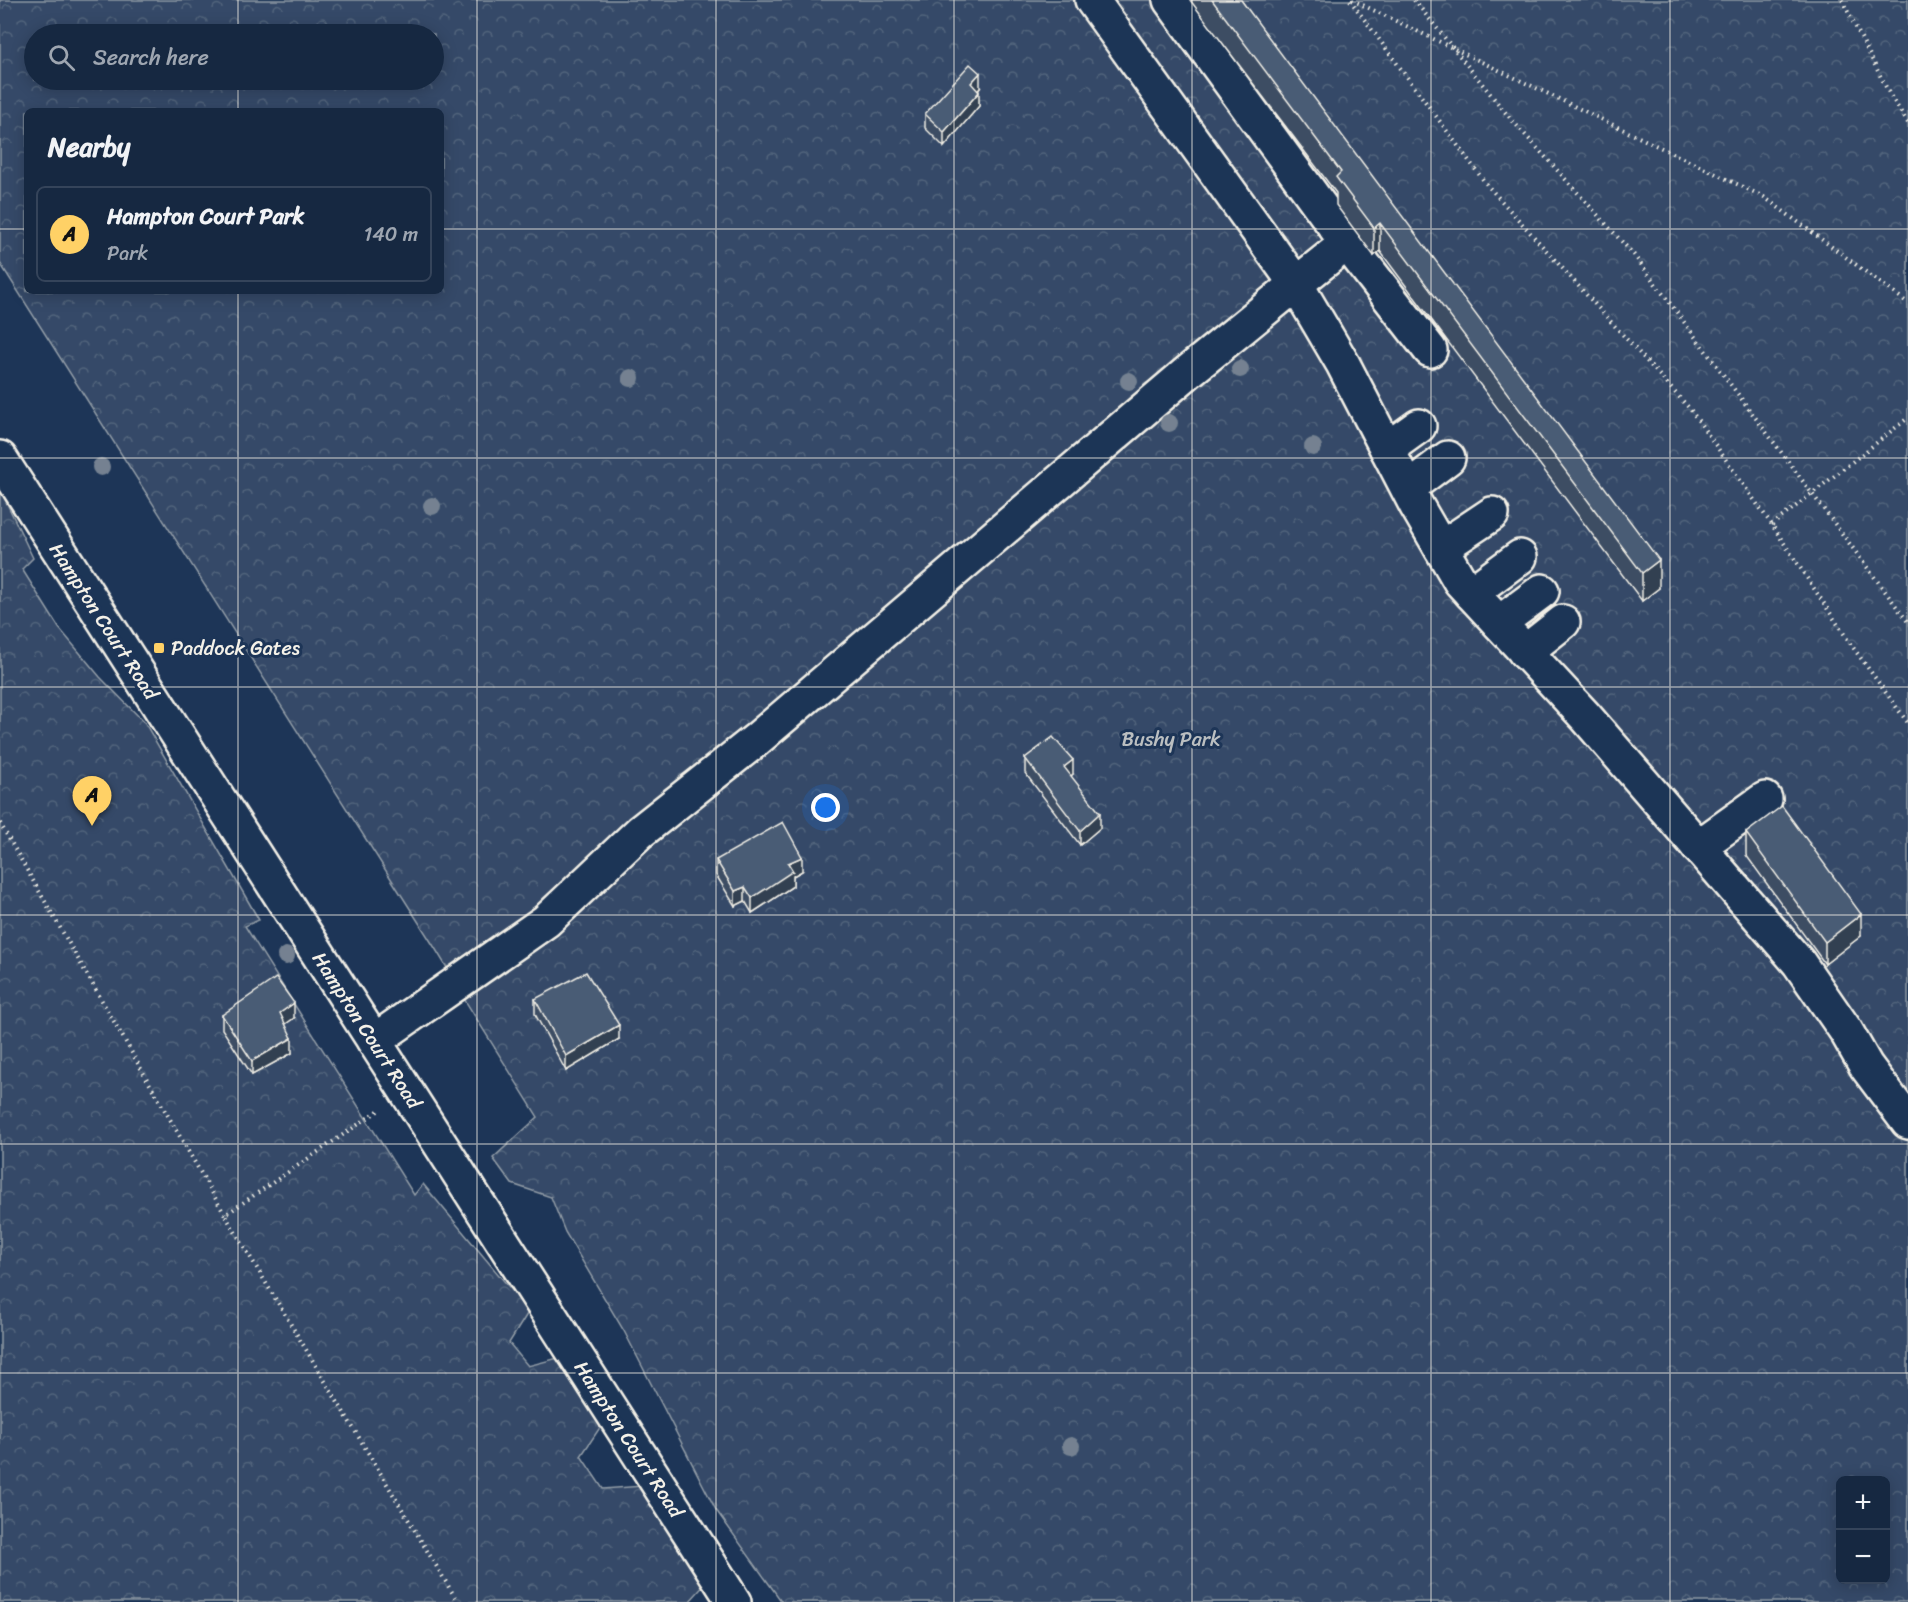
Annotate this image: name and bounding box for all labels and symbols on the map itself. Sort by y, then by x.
street label: Hampton Court Road [39,536,169,708]
place label: Paddock Gates [171,631,301,666]
marker: Paddock Gates [152,641,166,655]
park label: Bushy Park [1121,722,1221,757]
pin: A [72,776,112,826]
your location [811,793,840,822]
street label: Hampton Court Road [302,945,432,1117]
street label: Hampton Court Road [564,1354,694,1526]

